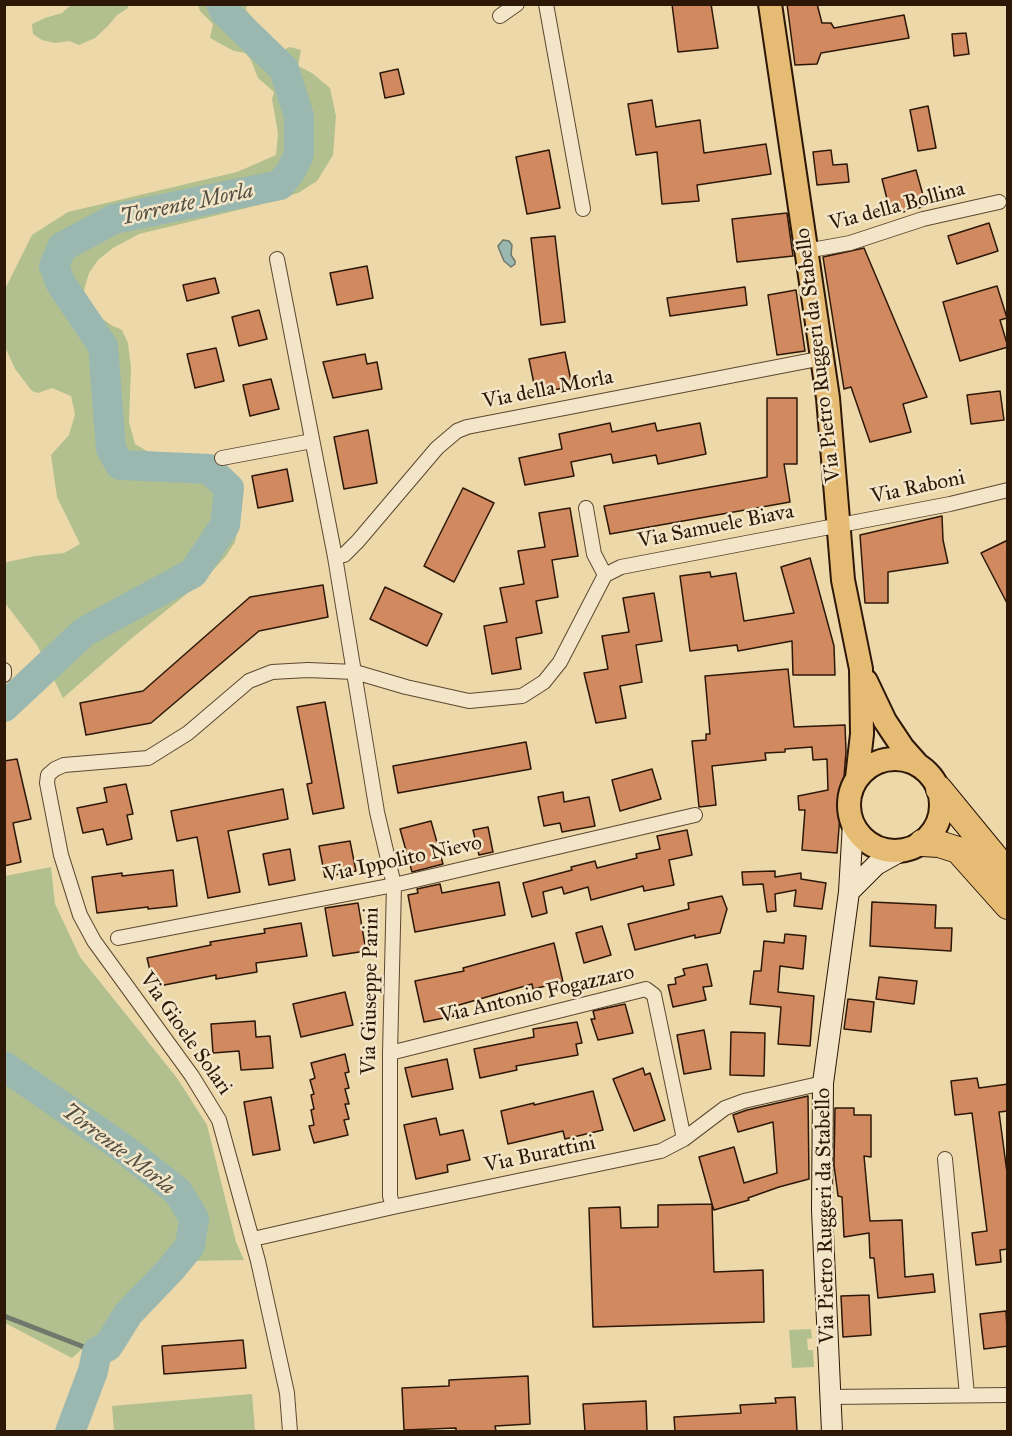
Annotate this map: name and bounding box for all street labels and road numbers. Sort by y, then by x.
street label: Via della Bollina [826,177,968,237]
street label: Via Pietro Ruggeri da Stabello [791,226,847,484]
street label: Via della Morla [481,365,615,415]
street label: Via Raboni [869,466,967,510]
street label: Via Samuele Biava [636,500,796,554]
street label: Via Ippolito Nievo [322,831,484,889]
street label: Via Giuseppe Parini [357,907,385,1075]
street label: Via Antonio Fogazzaro [437,960,637,1030]
street label: Via Gioele Solari [133,968,237,1100]
street label: Via Pietro Ruggeri da Stabello [811,1088,841,1344]
street label: Via Burattini [482,1131,598,1179]

